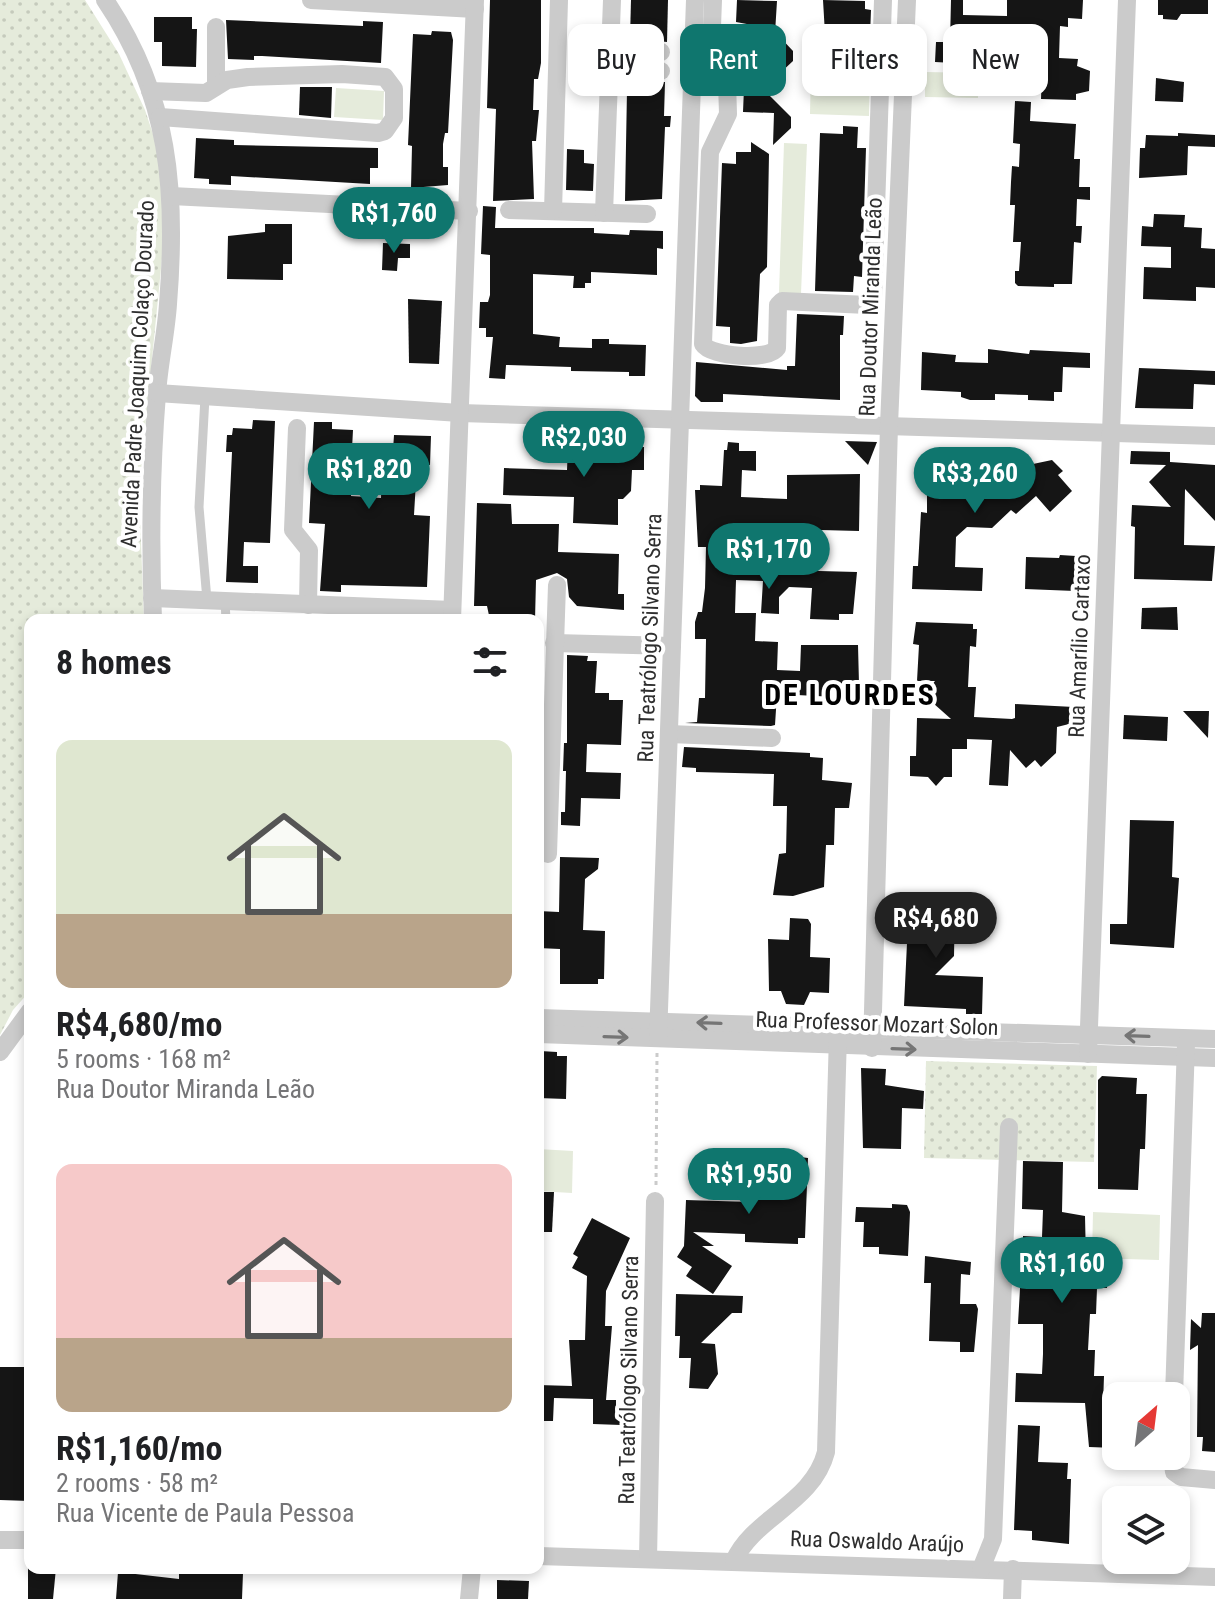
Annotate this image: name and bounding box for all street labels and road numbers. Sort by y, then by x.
street label: Rua Doutor Miranda Leão [854,197,887,417]
street label: Avenida Padre Joaquim Colaço Dourado [116,200,159,549]
street label: Rua Teatrólogo Silvano Serra [633,513,666,763]
street label: Rua Amarílio Cartaxo [1064,554,1095,738]
street label: Rua Professor Mozart Solon [755,1007,999,1040]
street label: Rua Teatrólogo Silvano Serra [614,1255,643,1505]
street label: Rua Oswaldo Araújo [790,1526,964,1557]

